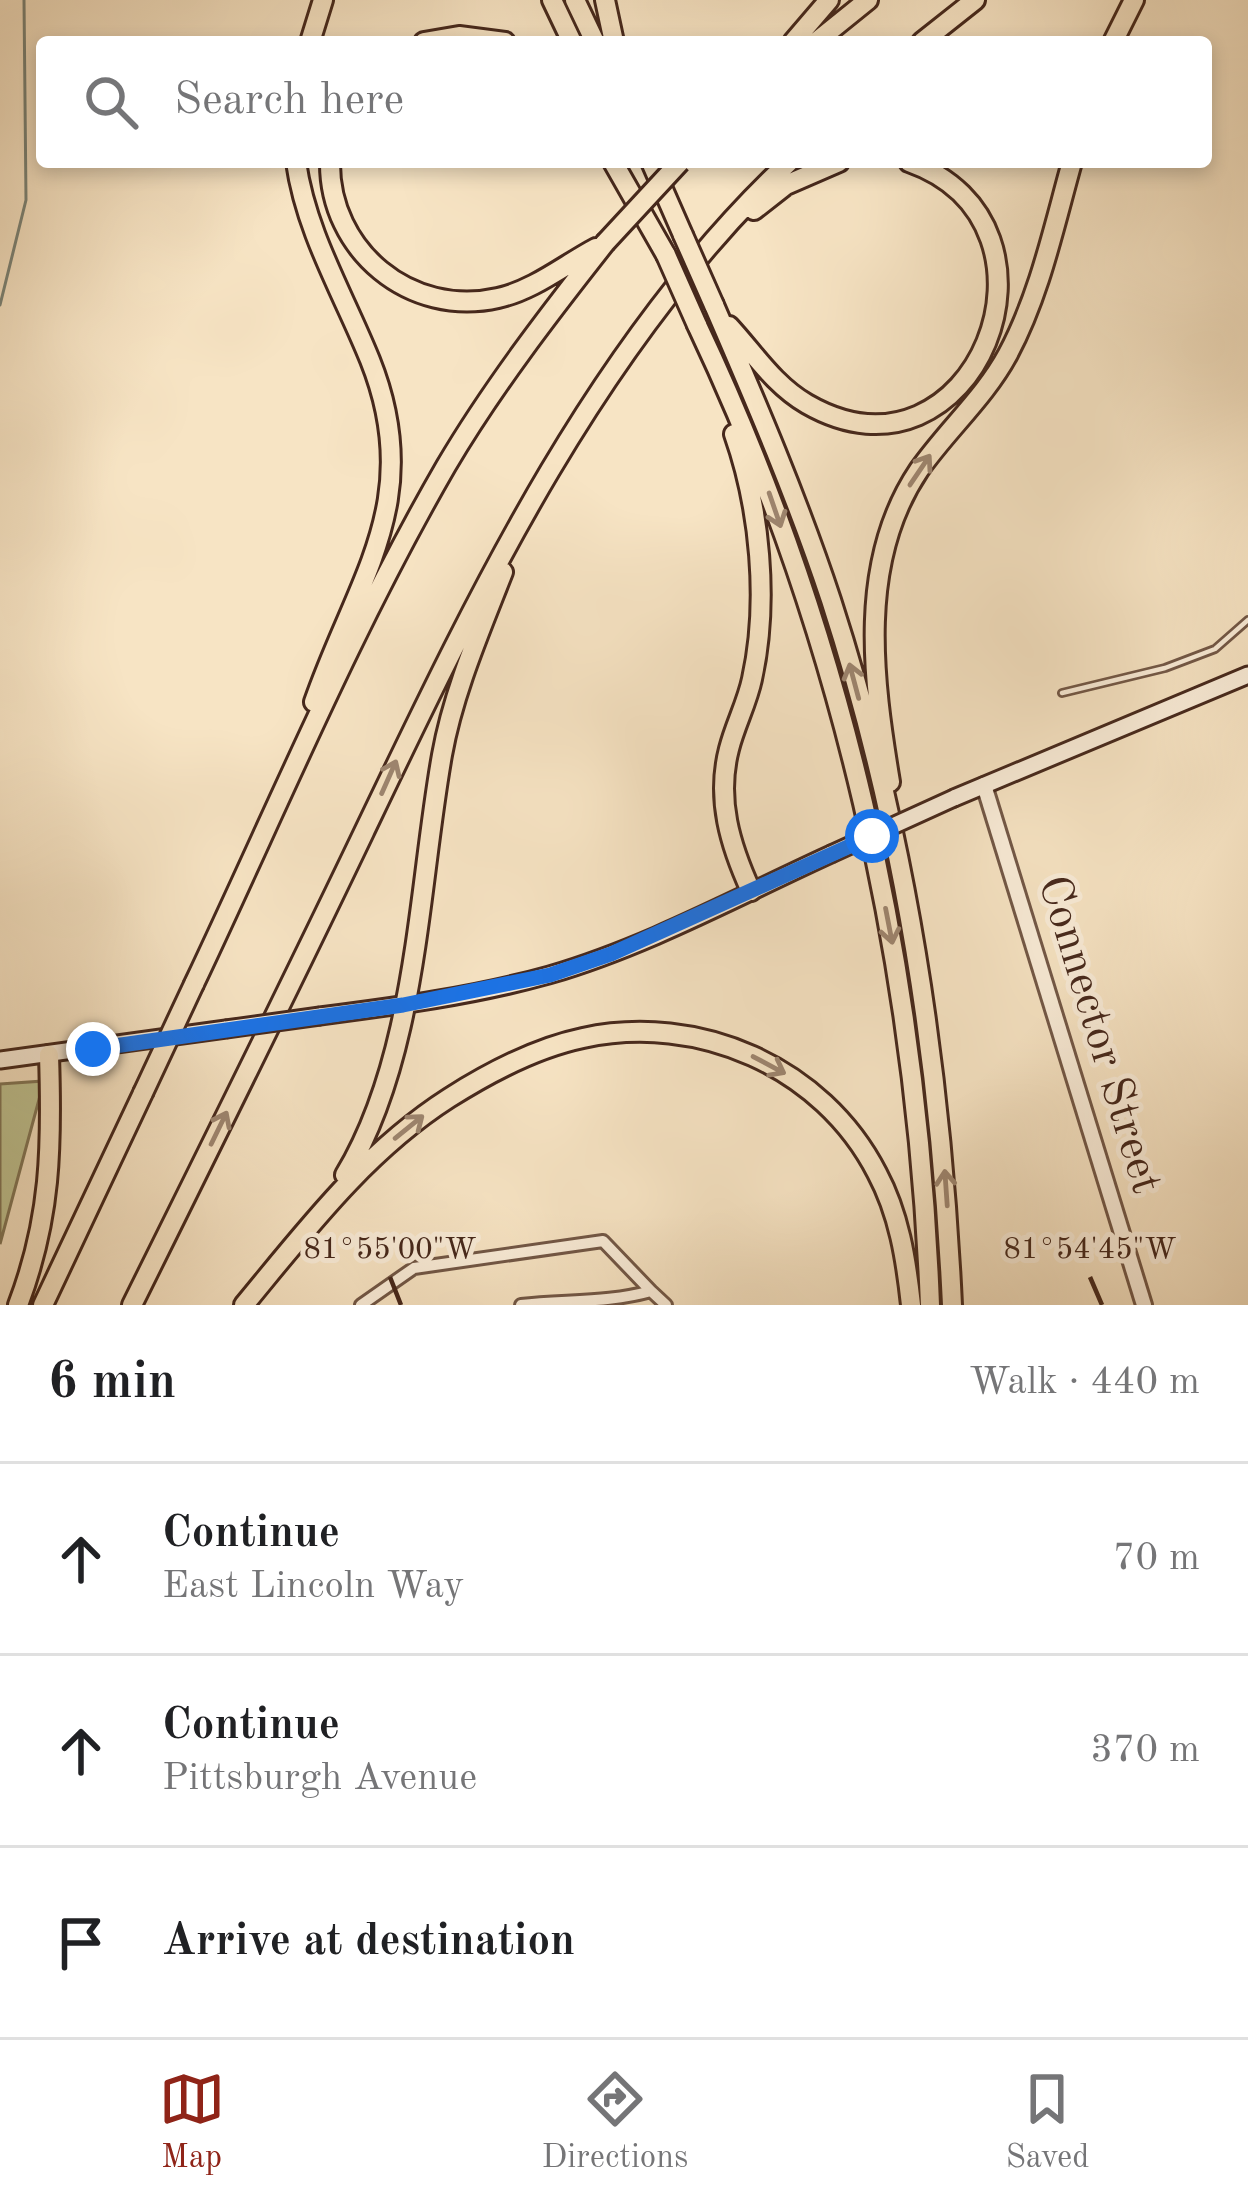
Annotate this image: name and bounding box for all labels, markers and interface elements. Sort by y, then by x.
search box [36,36,1212,168]
icon: search [78,69,144,135]
text: Search here [174,79,404,124]
one-way arrow [907,454,932,488]
one-way arrow [766,491,787,528]
one-way arrow [841,663,863,701]
one-way arrow [379,759,401,795]
route start [845,809,899,863]
street label: Connector Street [1028,871,1168,1199]
one-way arrow [879,906,901,945]
route end [66,1022,120,1076]
one-way arrow [751,1054,786,1077]
one-way arrow [208,1110,231,1146]
one-way arrow [393,1114,424,1141]
one-way arrow [935,1169,958,1208]
text: 81°55'00"W [304,1235,476,1265]
text: 81°54'45"W [1004,1235,1176,1265]
text: 6 min [48,1358,176,1409]
text: Walk · 440 m [969,1363,1200,1402]
text: Continue [162,1512,340,1557]
icon: ahead [48,1526,114,1592]
text: 70 m [1113,1539,1200,1578]
text: East Lincoln Way [162,1567,464,1606]
text: Continue [162,1704,340,1749]
icon: ahead [48,1718,114,1784]
text: 370 m [1090,1731,1200,1770]
text: Pittsburgh Avenue [162,1759,477,1798]
icon: arrive [48,1910,114,1976]
text: Arrive at destination [162,1920,575,1965]
tab: Map [159,2066,225,2179]
tab: Directions [542,2066,688,2179]
tab: Saved [1005,2066,1089,2179]

